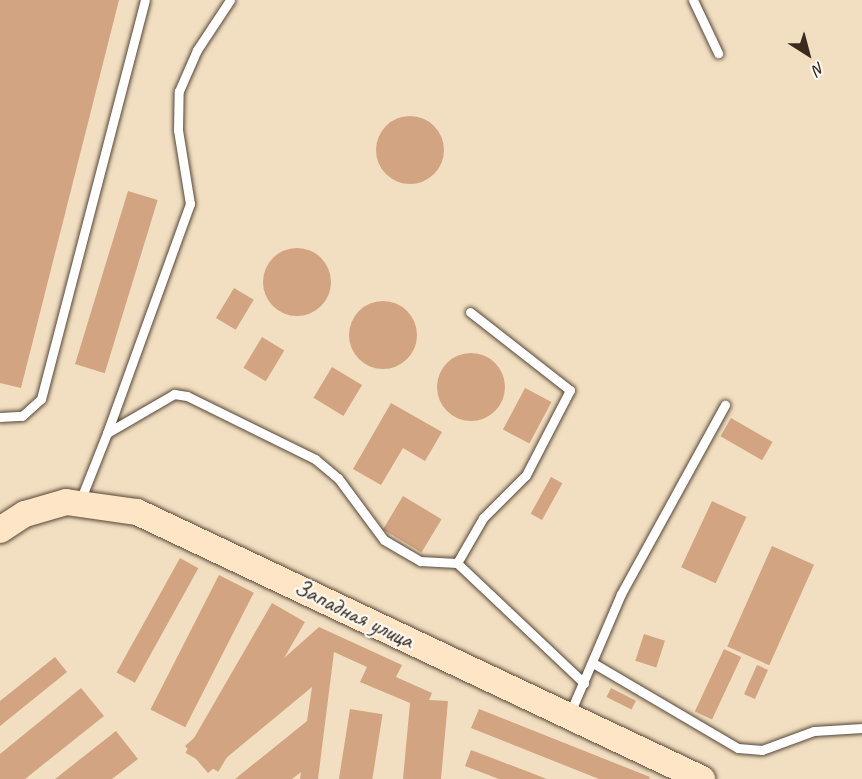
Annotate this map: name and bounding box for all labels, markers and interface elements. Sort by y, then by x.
north arrow [778,24,838,84]
text: N [809,58,828,80]
street label: Западная улица [289,572,419,656]

